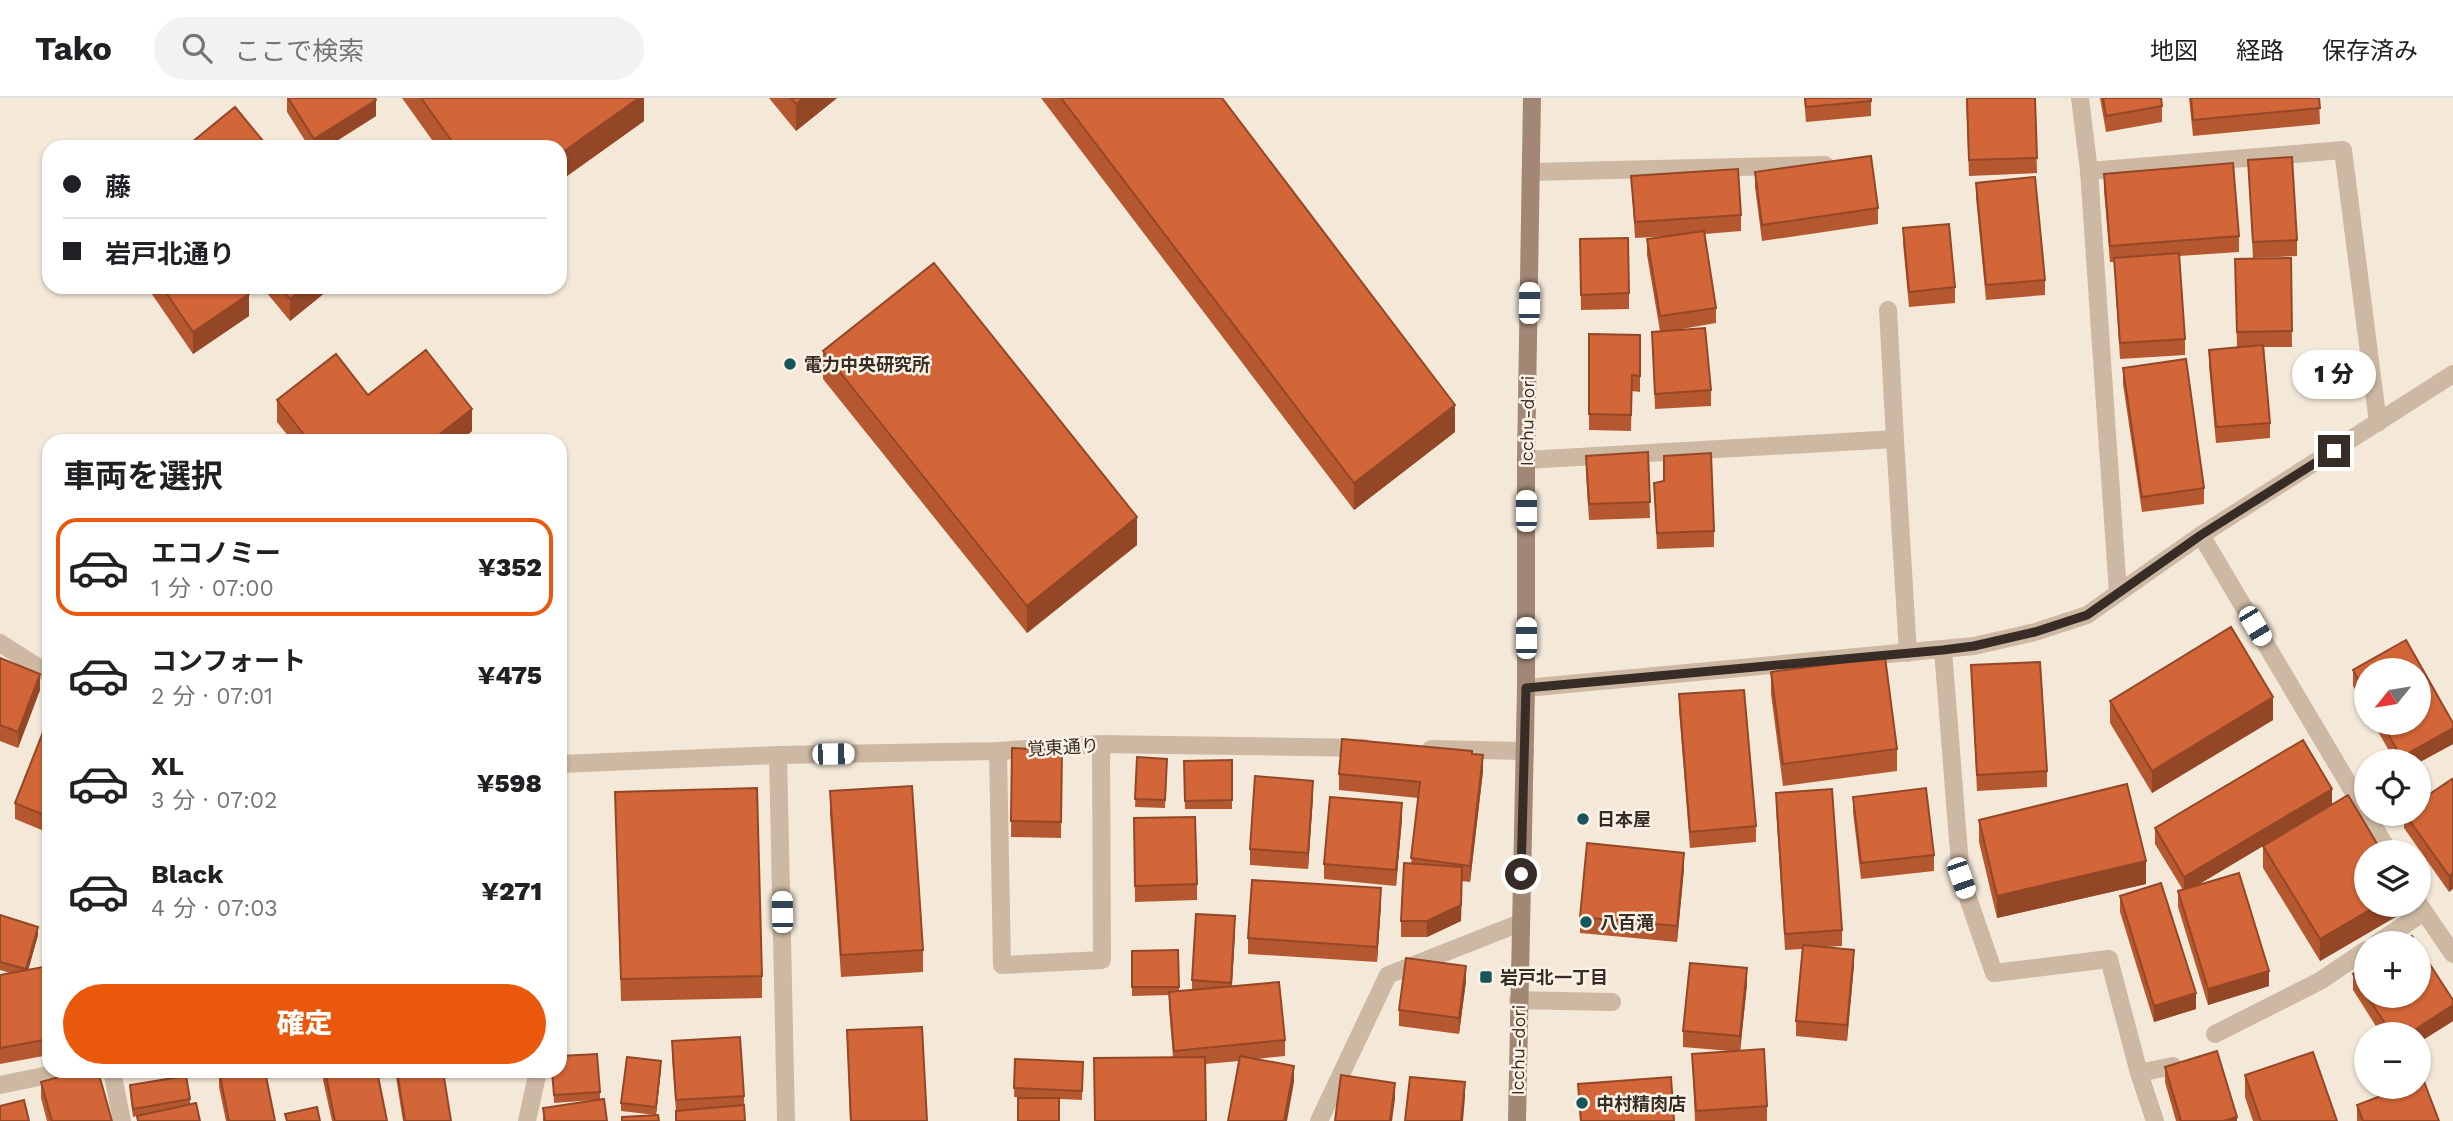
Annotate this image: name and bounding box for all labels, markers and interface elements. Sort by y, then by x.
search box [154,17,644,80]
text: Tako [35,29,112,68]
icon: search [178,29,216,67]
text: ここで検索 [234,36,364,66]
text: 地図 [2150,37,2198,65]
text: 経路 [2236,37,2284,65]
text: 保存済み [2322,37,2418,65]
text: 藤 [105,172,131,202]
text: 岩戸北通り [105,239,235,269]
car [1519,282,1540,324]
callout: 1 分 [2292,350,2376,398]
place label: 電力中央研究所 [804,354,930,375]
marker: 電力中央研究所 [782,356,798,372]
text: 1 分 [2314,361,2354,388]
street label: Icchu-dori [1516,375,1538,467]
route end [2318,435,2350,467]
text: 車両を選択 [63,457,223,495]
car [1516,490,1537,532]
icon: car [67,536,130,599]
text: エコノミー [151,538,281,568]
text: ¥352 [478,552,542,582]
text: 1 分 · 07:00 [151,575,274,602]
car [2236,603,2275,649]
car [1516,617,1537,659]
icon: car [67,644,130,707]
text: コンフォート [151,646,306,676]
north arrow [2354,658,2431,735]
map controls [2354,658,2431,1099]
text: ¥475 [477,660,542,690]
text: 2 分 · 07:01 [151,683,273,710]
street label: 覚東通り [1026,735,1100,759]
car [812,743,855,765]
button: locate [2354,749,2431,826]
text: XL [151,751,184,781]
icon: car [67,752,130,815]
text: ¥598 [477,768,542,798]
text: 3 分 · 07:02 [151,787,277,814]
place label: 日本屋 [1597,809,1651,830]
marker: 日本屋 [1575,811,1591,827]
button: layers [2354,840,2431,917]
car [1945,855,1978,901]
route start [1505,858,1537,890]
text: Black [151,859,223,889]
icon: car [67,860,130,923]
text: ¥271 [481,876,542,906]
car [772,891,793,933]
text: 4 分 · 07:03 [151,895,278,922]
place label: 八百滝 [1600,912,1654,933]
marker: 八百滝 [1578,914,1594,930]
button: + [2354,931,2431,1008]
place label: 岩戸北一丁目 [1500,967,1608,988]
marker: 岩戸北一丁目 [1478,969,1494,985]
button: 確定 [63,984,546,1064]
street label: Icchu-dori [1507,1004,1529,1096]
button: − [2354,1022,2431,1099]
place label: 中村精肉店 [1596,1093,1686,1114]
marker: 中村精肉店 [1574,1095,1590,1111]

